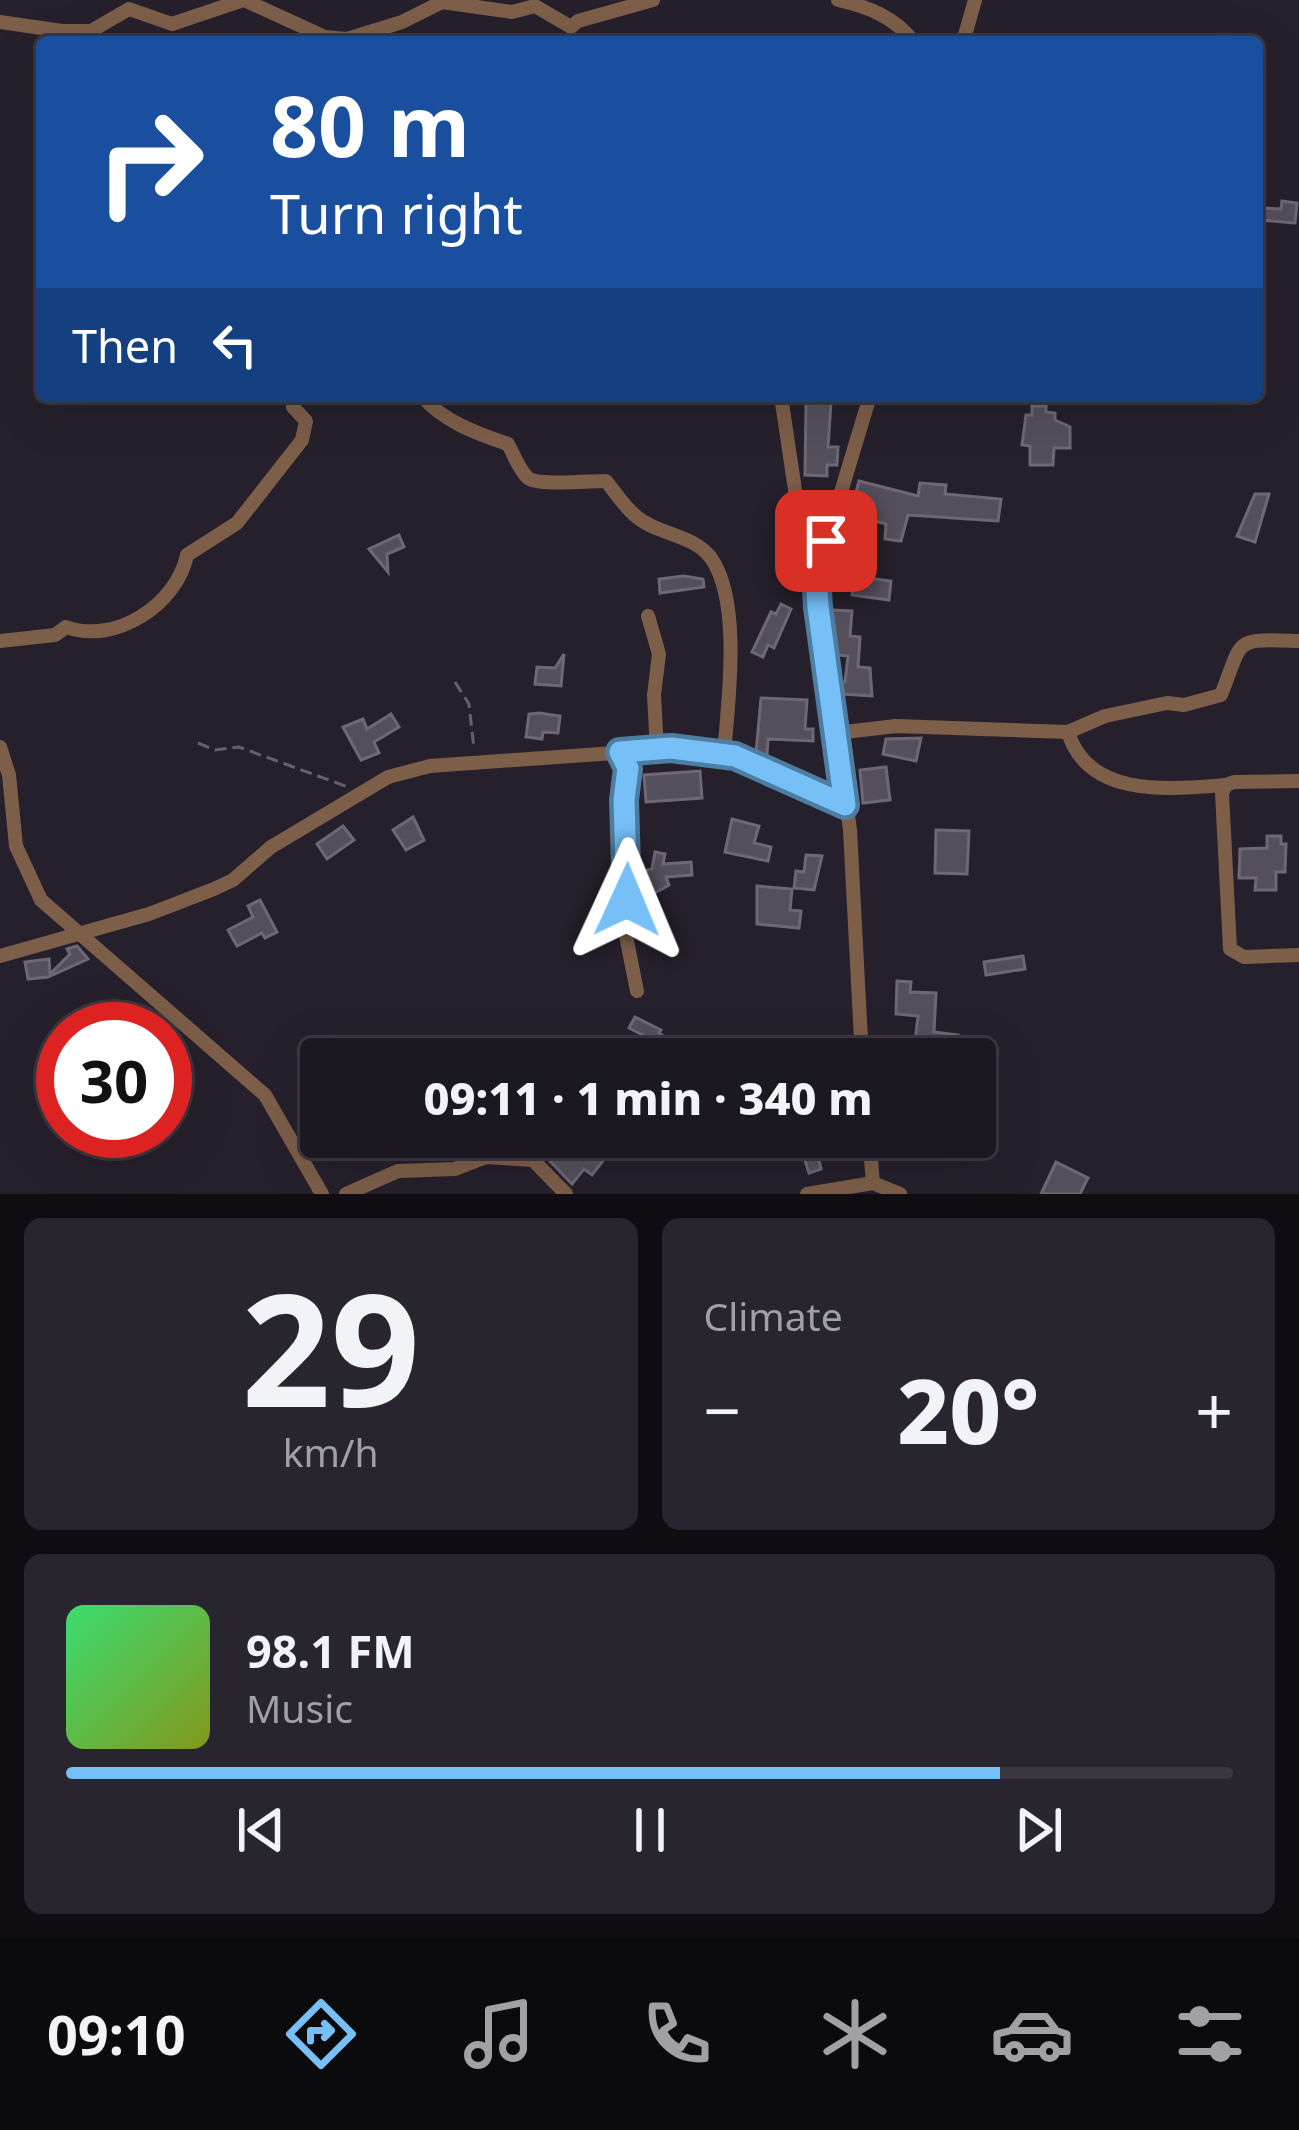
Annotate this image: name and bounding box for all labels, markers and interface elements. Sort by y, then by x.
text: 80 m [270,67,470,182]
icon: right [72,84,228,240]
text: Turn right [270,176,523,250]
icon: left [202,312,268,378]
text: Then [72,315,178,376]
pin [775,490,877,592]
icon: arrive [793,508,859,574]
position arrow [564,837,690,963]
speed limit sign: 30 [36,1002,192,1158]
text: 09:11 · 1 min · 340 m [423,1067,873,1128]
text: 29 [242,1240,420,1453]
text: Climate [704,1289,843,1342]
text: 20° [897,1348,1039,1470]
text: − [704,1364,741,1454]
text: + [1195,1364,1233,1454]
text: km/h [283,1425,379,1478]
text: 98.1 FM [246,1620,415,1681]
text: Music [246,1681,353,1734]
icon: previous [228,1797,294,1863]
icon: pause [617,1797,683,1863]
icon: next [1006,1797,1072,1863]
icon: directions [279,1992,363,2076]
icon: music [457,1992,541,2076]
icon: phone [635,1992,719,2076]
icon: climate [813,1992,897,2076]
icon: car [990,1992,1074,2076]
icon: filters [1168,1992,1252,2076]
text: 09:10 [47,1997,186,2071]

